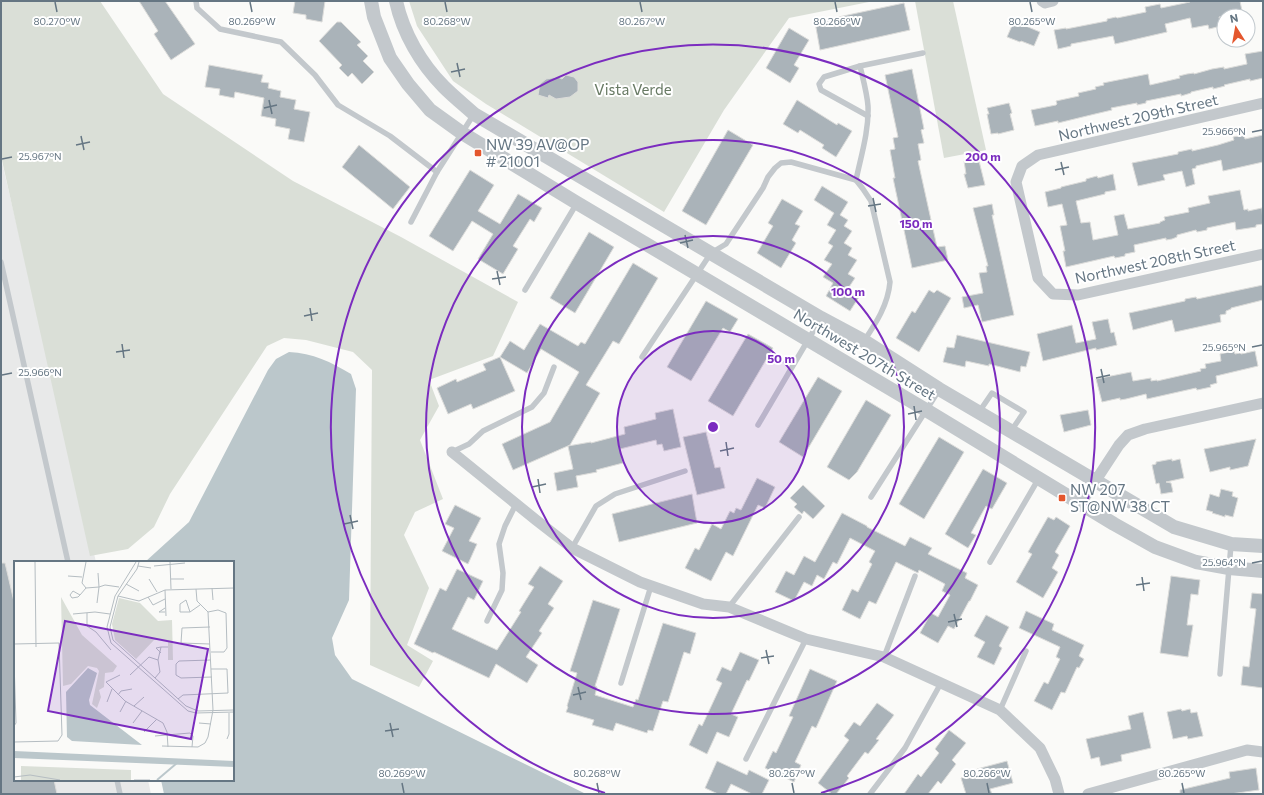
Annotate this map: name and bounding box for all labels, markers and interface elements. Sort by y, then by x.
north arrow [1216,8,1256,48]
text: N [1229,11,1239,25]
text: 80.270°W [34,15,80,27]
text: 80.269°W [228,15,276,27]
text: 80.268°W [423,15,471,27]
text: 80.267°W [619,15,665,27]
text: 80.266°W [813,15,861,27]
text: 80.265°W [1008,15,1056,27]
park label: Vista Verde [594,80,672,98]
street label: Northwest 209th Street [1056,90,1220,144]
text: 25.966°N [1202,125,1246,137]
place label: NW 39 AV@OP # 21001 [486,135,589,170]
marker: NW 39 AV@OP # 21001 [473,148,483,158]
text: 200 m [965,149,1001,163]
text: 25.967°N [18,150,62,162]
text: 150 m [899,216,933,230]
street label: Northwest 208th Street [1073,235,1237,287]
text: 100 m [831,284,865,298]
street label: Northwest 207th Street [791,305,939,403]
text: 25.965°N [1202,341,1246,353]
text: 50 m [767,351,795,365]
text: 25.966°N [18,366,62,378]
centre of rings [706,420,720,434]
place label: NW 207 ST@NW 38 CT [1070,480,1171,515]
marker: NW 207 ST@NW 38 CT [1057,493,1067,503]
text: 25.964°N [1202,556,1246,568]
inset map [14,561,234,781]
text: 80.269°W [378,767,426,779]
text: 80.268°W [573,767,621,779]
text: 80.267°W [769,767,815,779]
text: 80.266°W [963,767,1011,779]
text: 80.265°W [1158,767,1206,779]

